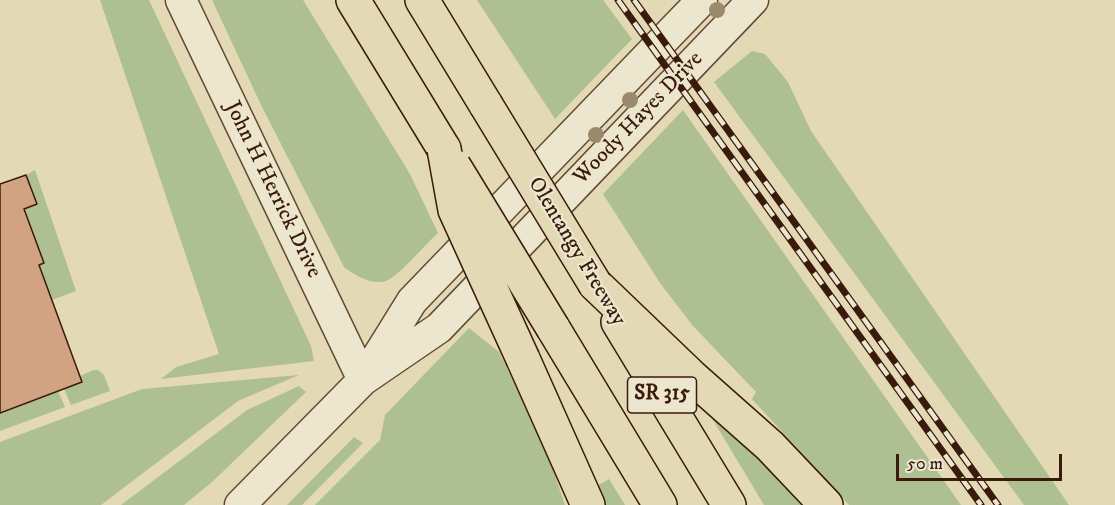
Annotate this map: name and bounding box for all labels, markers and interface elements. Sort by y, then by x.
street label: Woody Hayes Drive [569,47,709,191]
street label: John H Herrick Drive [218,97,326,283]
street label: Olentangy Freeway [521,173,631,331]
road number: SR 315 [628,377,696,413]
scale bar [899,442,1066,480]
text: 50 m [907,453,943,475]

